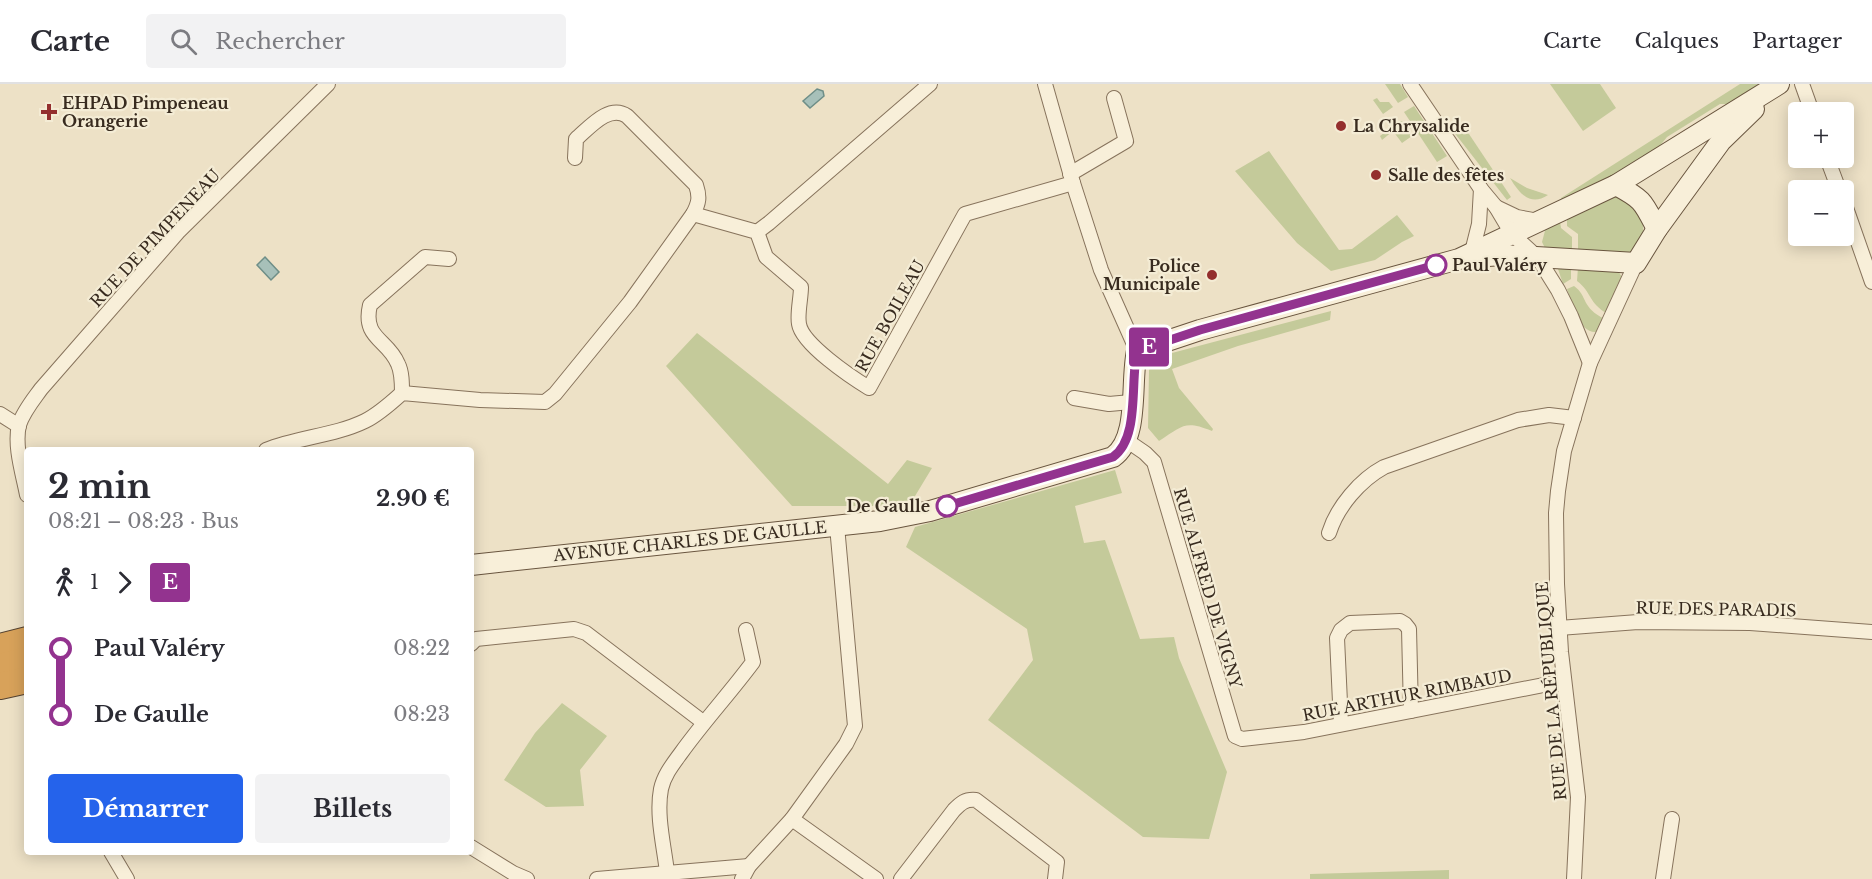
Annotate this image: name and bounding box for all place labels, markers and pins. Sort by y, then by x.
place label: EHPAD Pimpeneau Orangerie [62,93,229,131]
marker: EHPAD Pimpeneau Orangerie [40,103,58,121]
place label: La Chrysalide [1353,116,1470,136]
marker: La Chrysalide [1334,119,1348,133]
place label: Salle des fêtes [1388,165,1504,185]
marker: Salle des fêtes [1369,168,1383,182]
marker: Paul Valéry [1425,254,1447,276]
place label: Paul Valéry [1452,255,1548,275]
place label: Police Municipale [1103,256,1200,294]
marker: Police Municipale [1205,268,1219,282]
marker: De Gaulle [936,495,958,517]
place label: De Gaulle [846,496,930,516]

